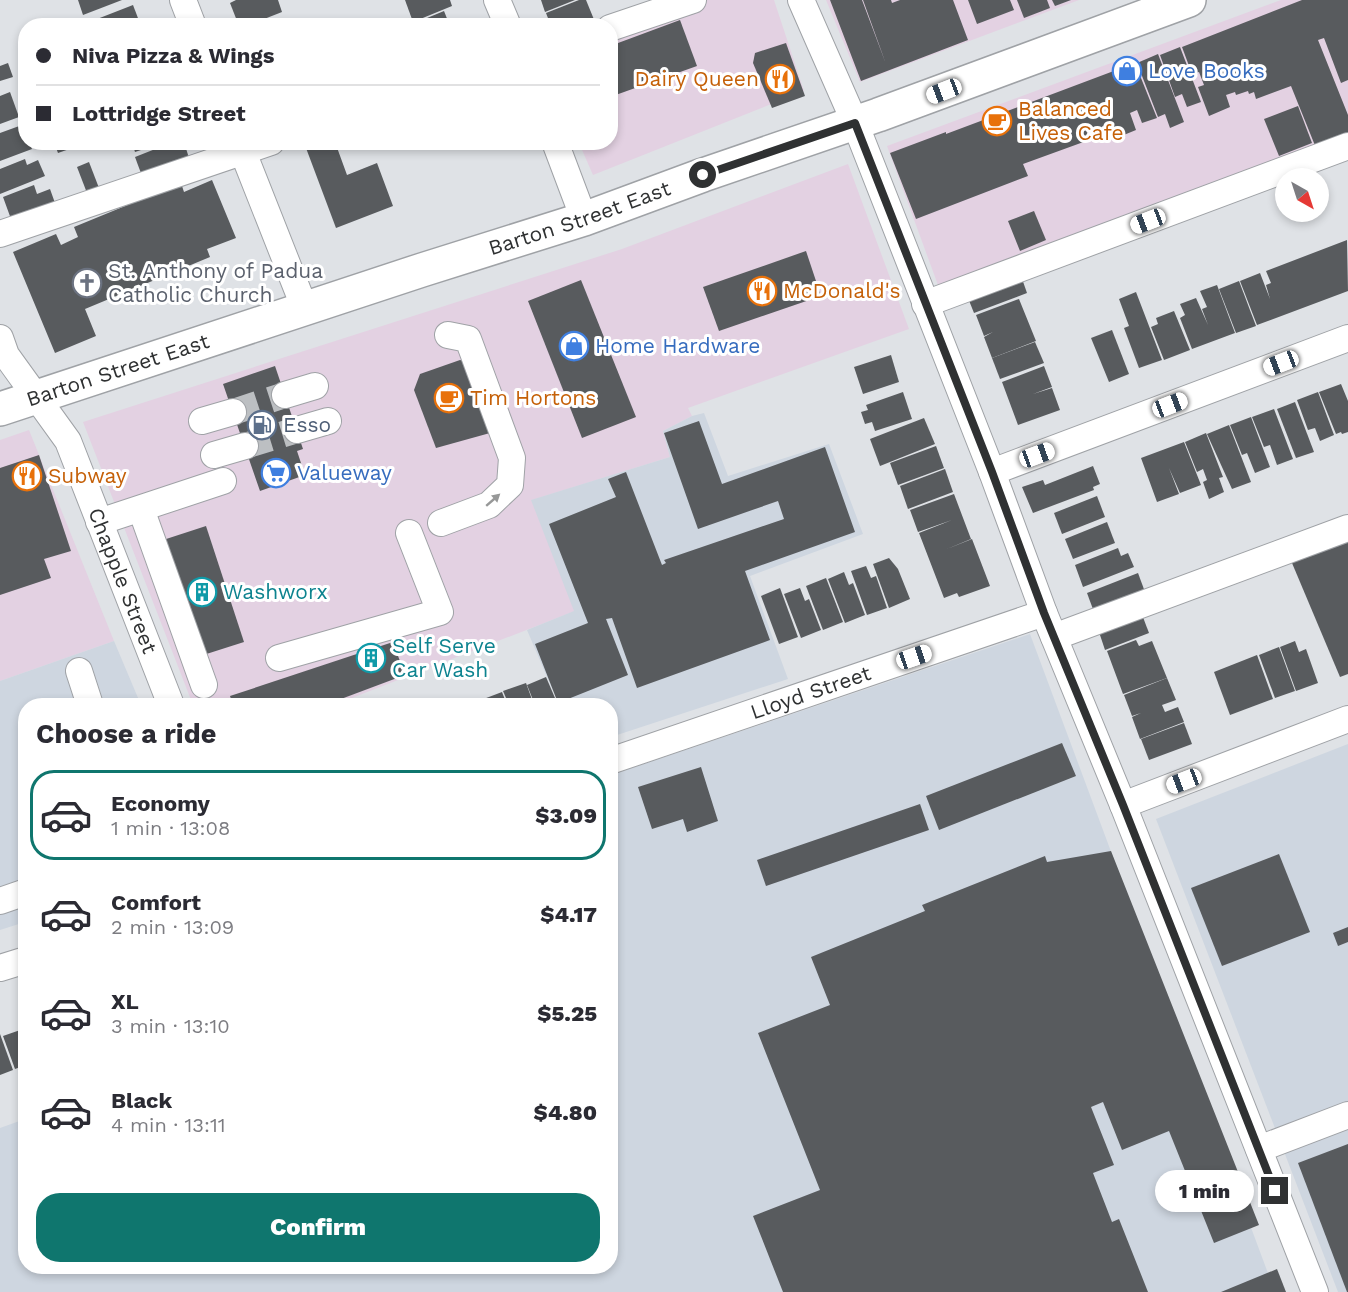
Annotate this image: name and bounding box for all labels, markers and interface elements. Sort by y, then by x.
text: Niva Pizza & Wings [72,43,274,68]
shop icon: Love Books [1111,55,1143,87]
place label: Love Books [1148,58,1265,83]
restaurant icon: Dairy Queen [764,63,796,95]
place label: Dairy Queen [634,66,759,91]
car [924,76,964,106]
place label: Balanced Lives Cafe [1018,96,1124,145]
text: Lottridge Street [72,101,246,126]
cafe icon: Balanced Lives Cafe [981,105,1013,137]
route start [689,161,716,188]
north arrow [1275,168,1329,222]
map controls [1275,168,1329,222]
street label: Barton Street East [485,175,674,260]
car [1128,206,1168,236]
place label: St. Anthony of Padua Catholic Church [108,258,323,307]
church icon: St. Anthony of Padua Catholic Church [71,267,103,299]
restaurant icon: McDonald's [746,275,778,307]
place label: McDonald's [783,278,900,303]
street label: Barton Street East [23,328,212,411]
shop icon: Home Hardware [558,330,590,362]
place label: Home Hardware [595,333,760,358]
car [1261,348,1301,378]
cafe icon: Tim Hortons [433,382,465,414]
place label: Tim Hortons [470,385,596,410]
car [1150,390,1190,420]
fuel station icon: Esso [246,409,278,441]
place label: Esso [283,412,331,437]
car [1017,440,1057,470]
supermarket icon: Valueway [260,457,292,489]
restaurant icon: Subway [11,460,43,492]
place label: Valueway [297,460,392,485]
place label: Subway [48,463,127,488]
one-way arrow [486,493,501,506]
street label: Chapple Street [83,504,163,657]
building icon: Washworx [186,576,218,608]
place label: Washworx [223,579,328,604]
place label: Self Serve Car Wash [392,633,496,682]
building icon: Self Serve Car Wash [355,642,387,674]
car [894,643,934,671]
street label: Lloyd Street [747,660,874,724]
text: Choose a ride [36,718,216,750]
car [1164,766,1204,796]
icon: car [39,788,93,842]
text: Economy [111,791,210,816]
text: $3.09 [535,803,597,828]
text: 1 min · 13:08 [111,816,230,840]
icon: car [39,887,93,941]
text: Comfort [111,890,201,915]
text: $4.17 [540,902,597,927]
text: 2 min · 13:09 [111,915,234,939]
icon: car [39,986,93,1040]
text: XL [111,989,139,1014]
text: $5.25 [537,1001,597,1026]
text: 3 min · 13:10 [111,1014,230,1038]
icon: car [39,1085,93,1139]
text: Black [111,1088,172,1113]
text: $4.80 [534,1100,597,1125]
text: 4 min · 13:11 [111,1113,226,1137]
callout: 1 min [1155,1170,1254,1212]
route end [1261,1177,1288,1204]
text: 1 min [1179,1179,1230,1203]
button: Confirm [36,1193,600,1262]

